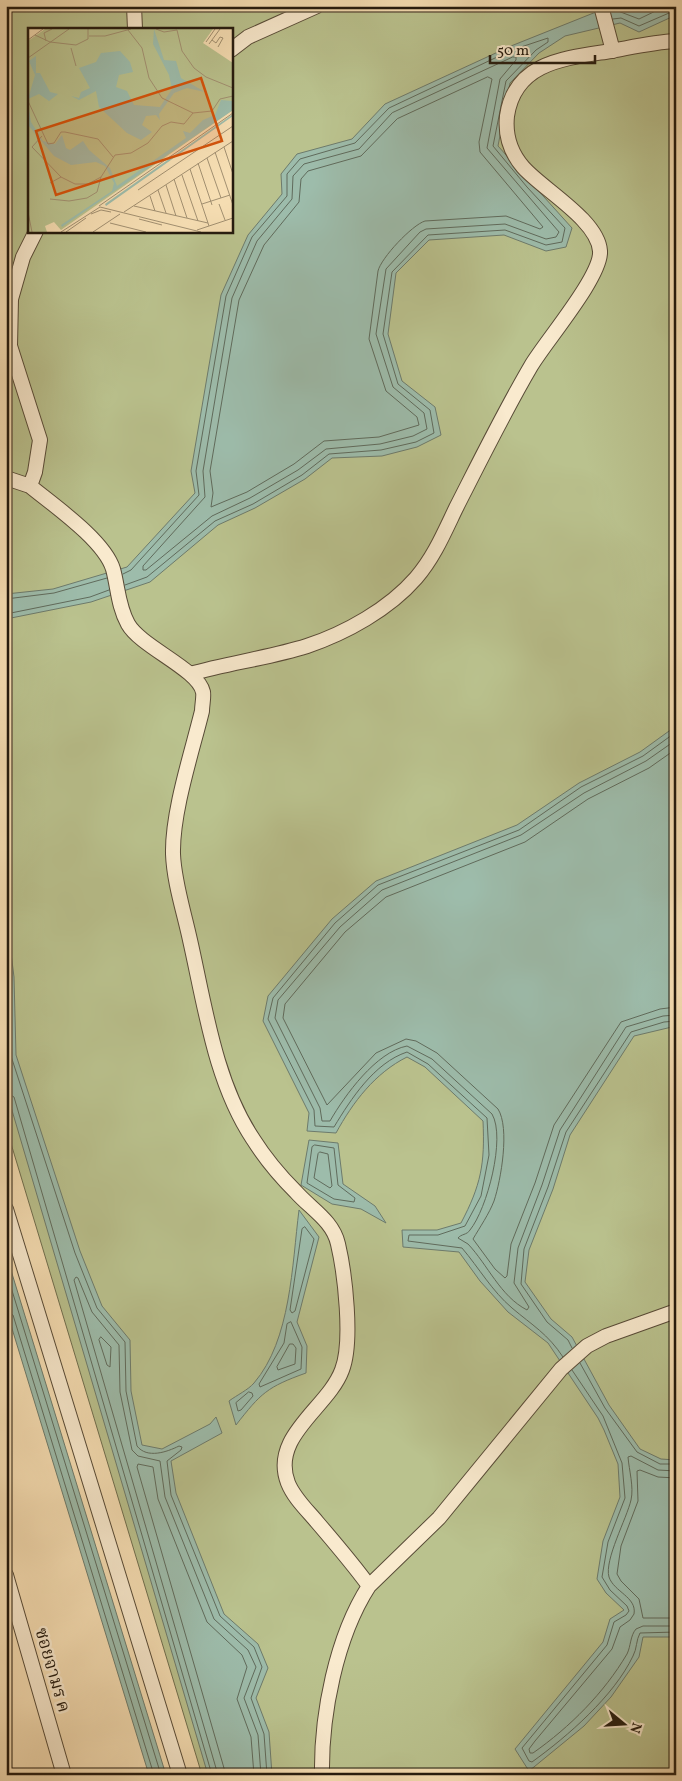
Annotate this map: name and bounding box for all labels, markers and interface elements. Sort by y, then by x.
inset map [28,28,232,232]
scale bar [490,32,594,64]
text: 50 m [497,41,529,62]
street label: ซอยจามร ค [28,1625,76,1716]
north arrow [600,1698,650,1748]
text: N [624,1720,646,1735]

